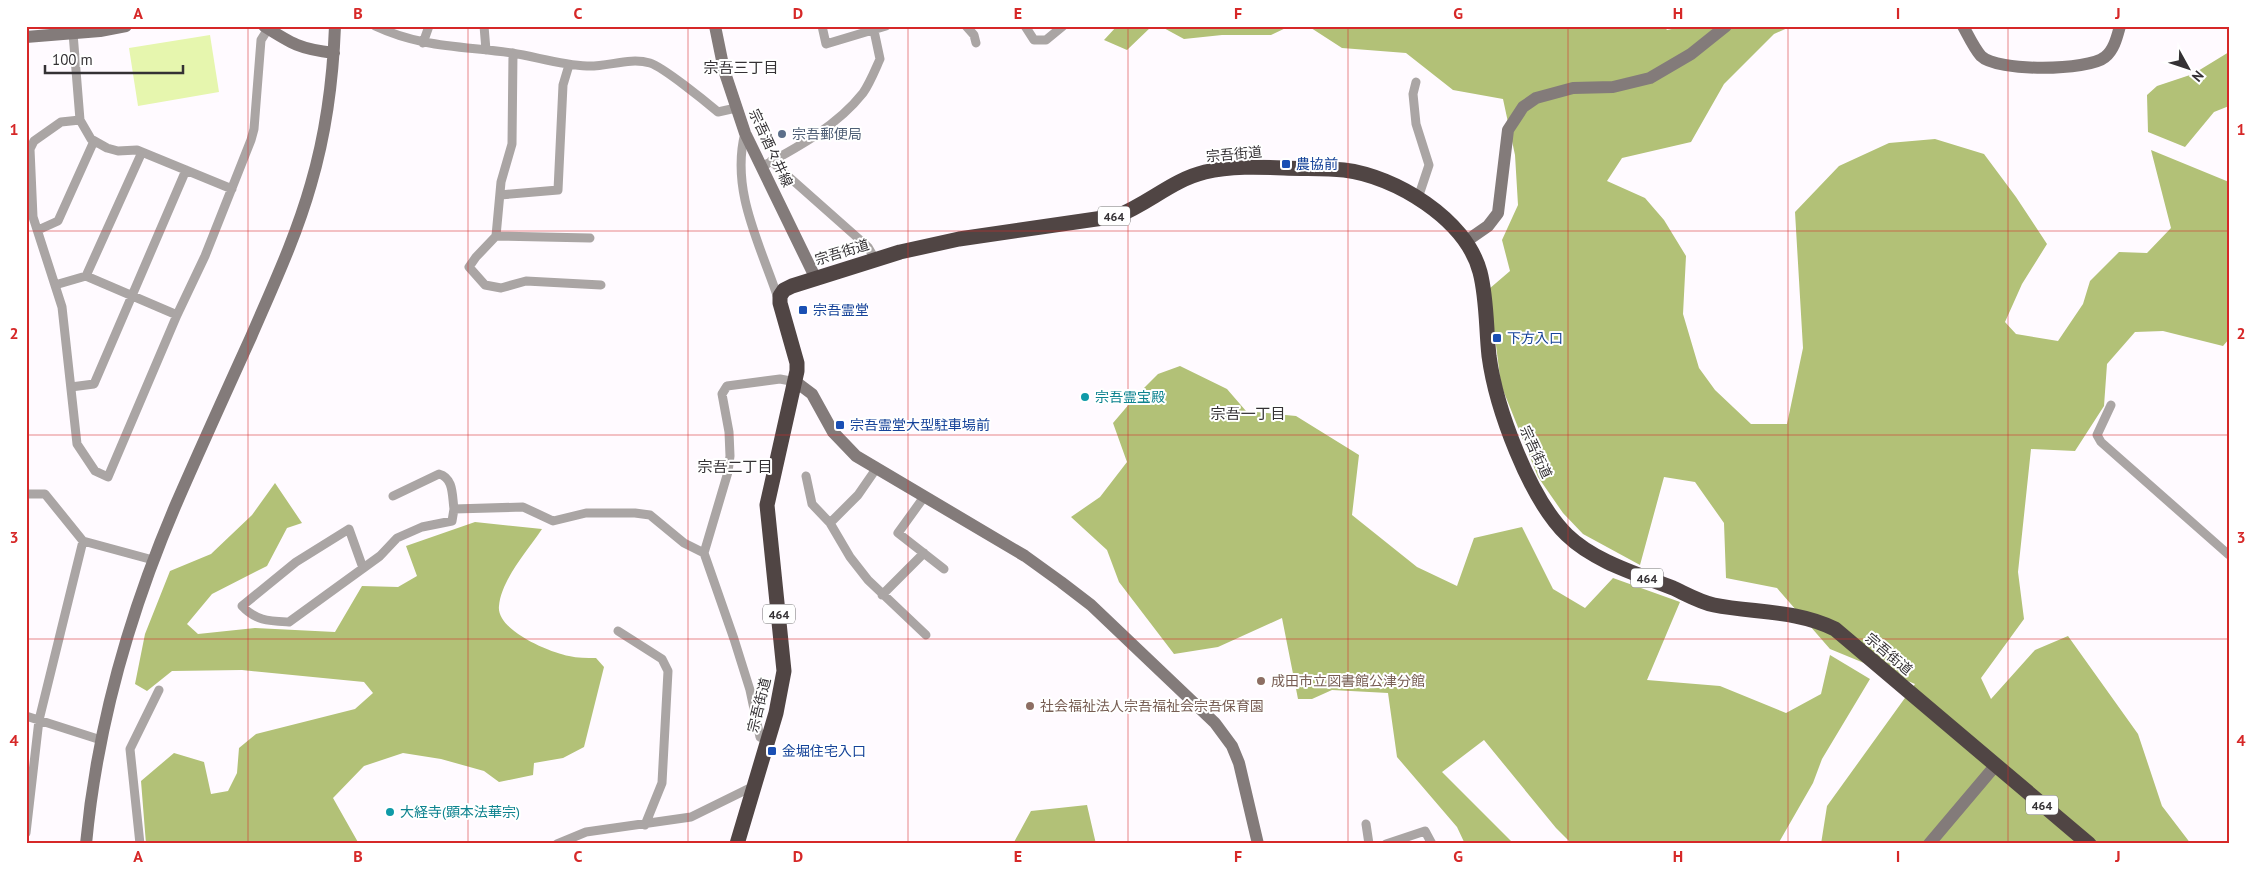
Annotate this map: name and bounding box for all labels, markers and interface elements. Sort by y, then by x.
text: A [133,3,143,23]
text: B [353,3,363,23]
text: C [574,3,583,23]
text: D [793,3,803,23]
text: E [1014,3,1022,23]
text: F [1234,3,1242,23]
text: G [1453,3,1463,23]
text: H [1673,3,1683,23]
text: I [1896,3,1900,23]
text: J [2114,3,2121,23]
scale bar [45,42,182,74]
north arrow [2162,42,2212,92]
text: 100 m [52,50,93,69]
district label: 宗吾三丁目 [703,58,779,77]
text: N [2188,67,2208,86]
street label: 宗吾酒々井線 [745,106,797,190]
text: 1 [9,119,19,139]
text: 1 [2236,119,2246,139]
place label: 宗吾郵便局 [792,125,862,143]
marker: 宗吾郵便局 [776,128,788,140]
street label: 宗吾街道 [1205,143,1263,165]
place label: 農協前 [1296,155,1338,173]
marker: 農協前 [1280,158,1292,170]
road number: 464 [1098,207,1130,226]
street label: 宗吾街道 [813,235,871,269]
place label: 宗吾霊堂 [813,301,869,319]
marker: 宗吾霊堂 [797,304,809,316]
text: 2 [9,323,19,343]
text: 2 [2236,323,2246,343]
place label: 下方入口 [1507,329,1563,347]
marker: 下方入口 [1491,332,1503,344]
place label: 宗吾霊宝殿 [1095,388,1165,406]
marker: 宗吾霊宝殿 [1079,391,1091,403]
district label: 宗吾一丁目 [1210,404,1286,423]
place label: 宗吾霊堂大型駐車場前 [850,416,990,434]
marker: 宗吾霊堂大型駐車場前 [834,419,846,431]
street label: 宗吾街道 [1516,423,1556,481]
district label: 宗吾二丁目 [697,457,773,476]
text: 3 [9,527,19,547]
text: 3 [2236,527,2246,547]
road number: 464 [1631,568,1663,588]
road number: 464 [763,604,795,624]
street label: 宗吾街道 [1862,629,1916,679]
place label: 成田市立図書館公津分館 [1271,672,1425,690]
marker: 成田市立図書館公津分館 [1255,675,1267,687]
street label: 宗吾街道 [743,676,775,734]
place label: 社会福祉法人宗吾福祉会宗吾保育園 [1040,697,1264,715]
marker: 社会福祉法人宗吾福祉会宗吾保育園 [1024,700,1036,712]
text: 4 [9,730,19,750]
text: 4 [2236,730,2246,750]
place label: 金堀住宅入口 [782,742,866,760]
marker: 金堀住宅入口 [766,745,778,757]
road number: 464 [2026,796,2058,814]
place label: 大経寺(顕本法華宗) [400,803,520,821]
marker: 大経寺(顕本法華宗) [384,806,396,818]
text: A [133,846,143,866]
text: B [353,846,363,866]
text: C [574,846,583,866]
text: D [793,846,803,866]
text: E [1014,846,1022,866]
text: F [1234,846,1242,866]
text: G [1453,846,1463,866]
text: H [1673,846,1683,866]
text: I [1896,846,1900,866]
text: J [2114,846,2121,866]

